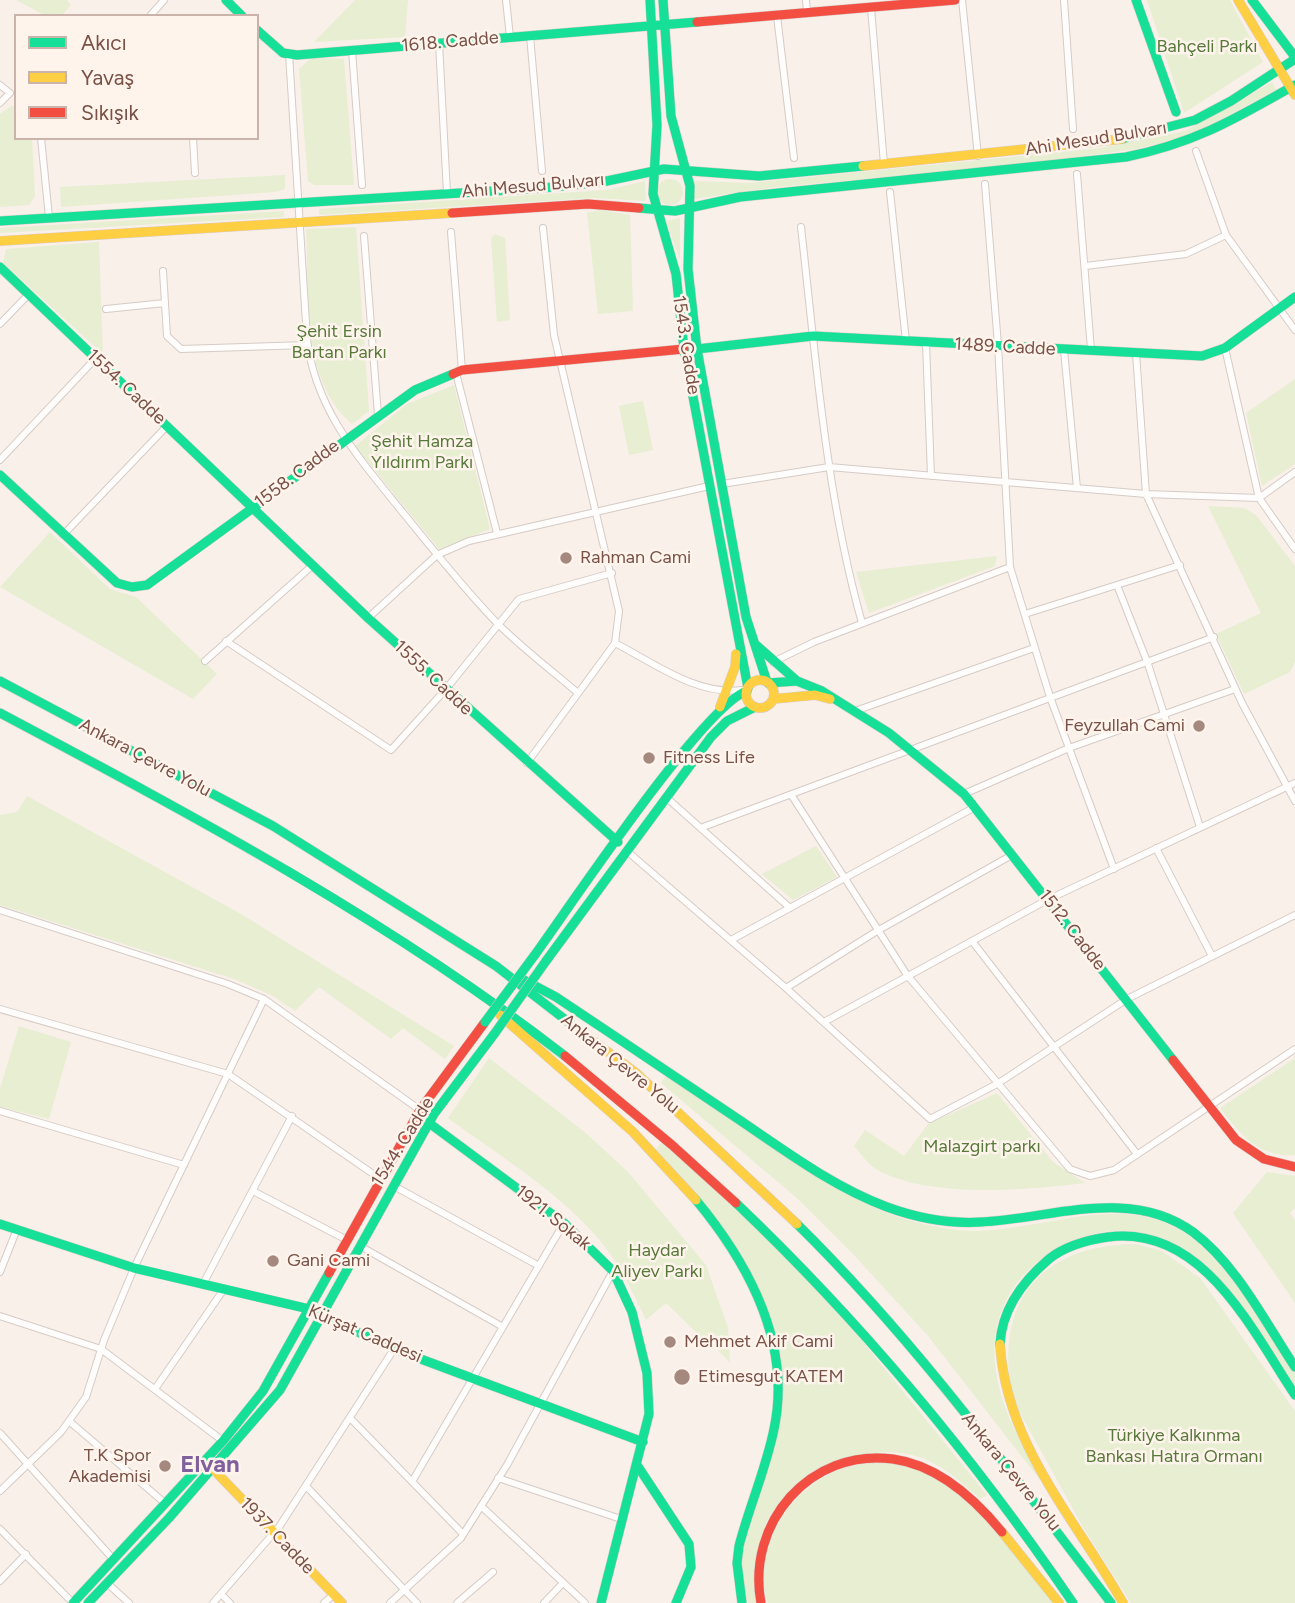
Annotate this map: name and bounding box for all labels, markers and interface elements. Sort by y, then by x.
legend [14,14,259,140]
street label: 1618. Cadde [401,27,499,57]
text: Akıcı [81,30,127,55]
park label: Bahçeli Parkı [1157,36,1257,58]
text: Yavaş [81,65,134,90]
text: Sıkışık [81,100,139,125]
street label: Ahi Mesud Bulvarı [1024,117,1168,161]
street label: Ahi Mesud Bulvarı [461,169,605,203]
street label: 1543. Cadde [668,294,704,396]
park label: Şehit Ersin Bartan Parkı [291,321,387,364]
street label: 1489. Cadde [954,334,1056,360]
street label: 1554. Cadde [82,345,170,429]
park label: Şehit Hamza Yıldırım Parkı [371,431,473,474]
street label: 1558. Cadde [250,435,344,513]
place label: Rahman Cami [580,547,691,569]
marker: Rahman Cami [558,550,574,566]
street label: 1555. Cadde [389,636,477,720]
street label: Ankara Çevre Yolu [75,714,215,802]
place label: Feyzullah Cami [1064,715,1185,737]
marker: Feyzullah Cami [1191,718,1207,734]
place label: Fitness Life [663,747,755,769]
marker: Fitness Life [641,750,657,766]
street label: 1512. Cadde [1034,885,1110,975]
street label: Ankara Çevre Yolu [556,1010,684,1118]
street label: 1544. Cadde [367,1093,439,1191]
park label: Malazgirt parkı [923,1136,1041,1158]
street label: 1921. Sokak [511,1181,595,1255]
park label: Haydar Aliyev Parkı [611,1240,703,1282]
place label: Gani Cami [287,1250,370,1272]
marker: Gani Cami [265,1253,281,1269]
street label: Kürşat Caddesi [305,1300,425,1368]
place label: Mehmet Akif Cami [684,1331,833,1353]
marker: Mehmet Akif Cami [662,1334,678,1350]
place label: Etimesgut KATEM [698,1366,844,1388]
marker: Etimesgut KATEM [672,1367,692,1387]
street label: Ankara Çevre Yolu [957,1408,1065,1536]
park label: Türkiye Kalkınma Bankası Hatıra Ormanı [1085,1425,1263,1468]
place label: T.K Spor Akademisi [69,1445,151,1488]
district label: Elvan [180,1451,240,1479]
marker: T.K Spor Akademisi [157,1458,173,1474]
street label: 1937. Cadde [235,1493,319,1579]

